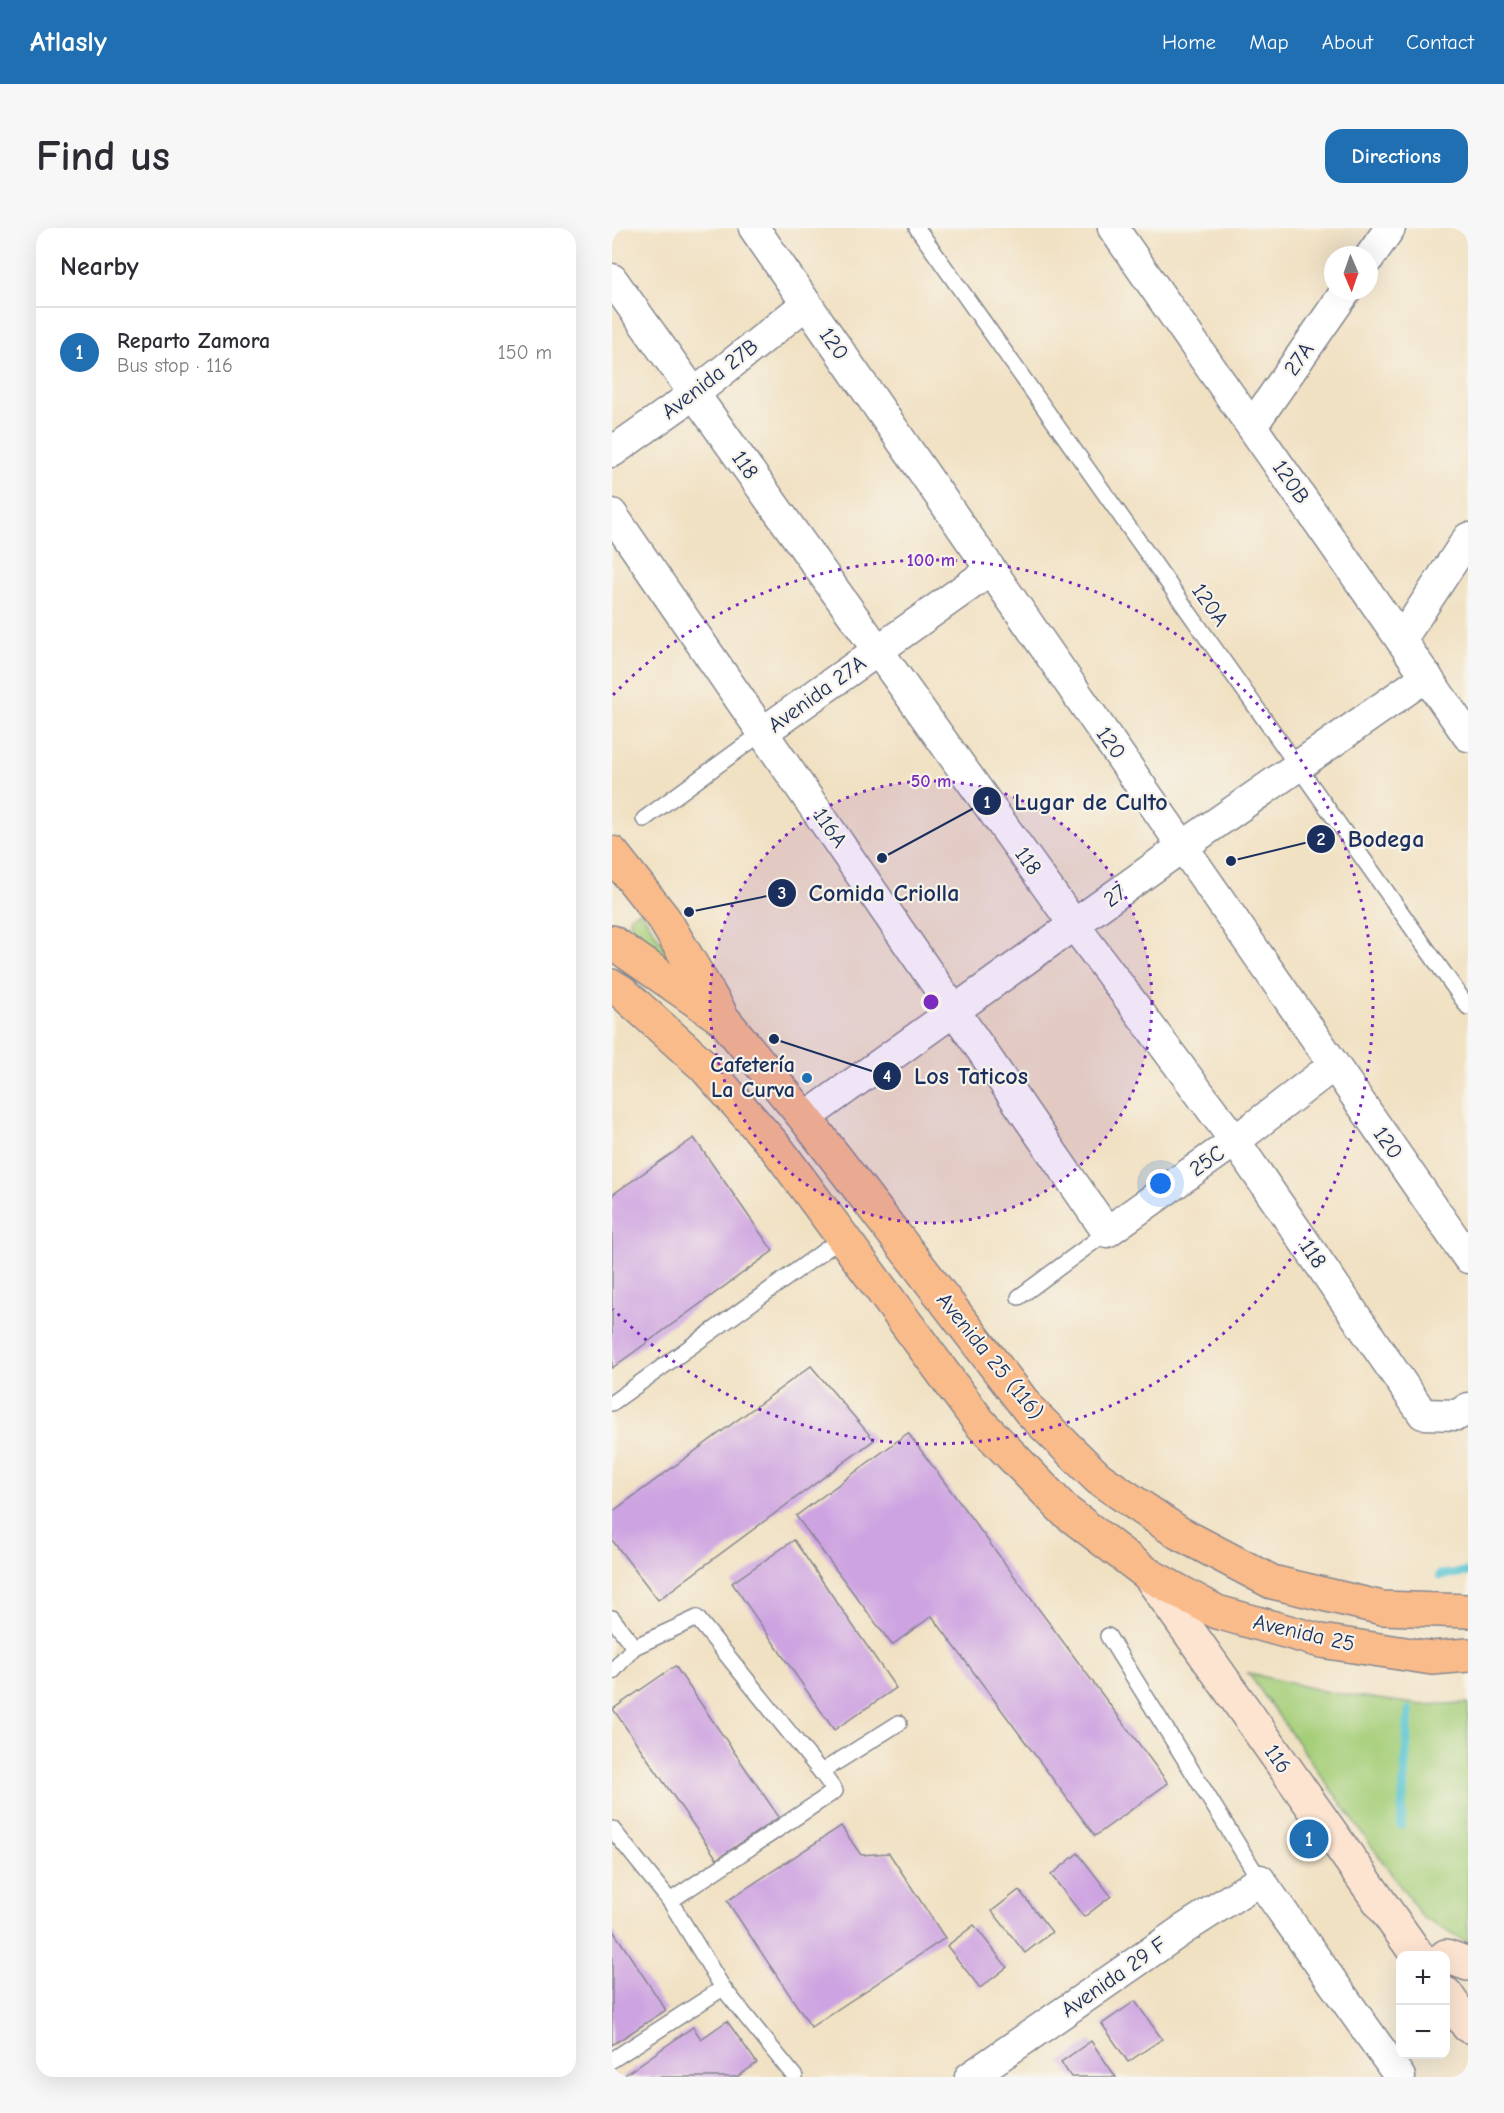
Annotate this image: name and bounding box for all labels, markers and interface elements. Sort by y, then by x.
text: Atlasly [30,26,107,58]
text: Home [1162,30,1216,54]
text: Map [1249,30,1289,54]
text: About [1322,30,1373,54]
text: Contact [1406,30,1474,54]
button: Directions [1325,129,1468,183]
text: Find us [36,132,170,181]
north arrow [1324,246,1378,300]
text: Nearby [60,252,139,282]
street label: 120 [814,323,854,365]
text: Reparto Zamora [117,328,270,354]
street label: Avenida 27B [656,333,764,425]
street label: 27A [1278,337,1320,381]
text: 1 [76,341,83,364]
text: 150 m [498,341,552,364]
text: Bus stop · 116 [117,354,233,377]
street label: 118 [726,446,764,484]
street label: 120B [1267,455,1315,509]
text: 100 m [907,550,955,571]
street label: 120A [1186,579,1234,632]
street label: Avenida 27A [763,650,871,738]
street label: 120 [1091,722,1131,764]
text: 50 m [911,771,951,792]
callout: Lugar de Culto [972,780,1179,822]
text: Lugar de Culto [1014,788,1168,816]
text: 1 [983,792,991,813]
street label: 116A [807,803,853,853]
callout: Bodega [1306,818,1437,860]
text: Bodega [1348,825,1424,853]
text: 2 [1317,829,1326,850]
street label: 118 [1009,842,1047,880]
callout: Comida Criolla [767,872,972,914]
text: Comida Criolla [809,879,959,907]
street label: 27 [1099,879,1132,913]
text: 3 [778,883,786,904]
centre of rings [921,992,941,1012]
place label: Cafetería La Curva [710,1052,795,1103]
callout: Los Taticos [872,1055,1040,1097]
text: Los Taticos [914,1062,1028,1090]
text: 4 [883,1066,891,1087]
marker: Cafetería La Curva [800,1071,814,1085]
street label: 120 [1368,1122,1408,1164]
street label: 25C [1184,1140,1230,1182]
your location [1146,1169,1175,1198]
street label: 118 [1294,1235,1332,1273]
street label: Avenida 25 (116) [931,1287,1049,1425]
street label: Avenida 25 [1251,1609,1357,1657]
street label: 116 [1259,1740,1297,1778]
pin: 1 [1290,1816,1328,1862]
street label: Avenida 29 F [1056,1931,1172,2023]
map controls [1396,1951,1450,2059]
button: + [1396,1951,1450,2005]
button: − [1396,2005,1450,2059]

